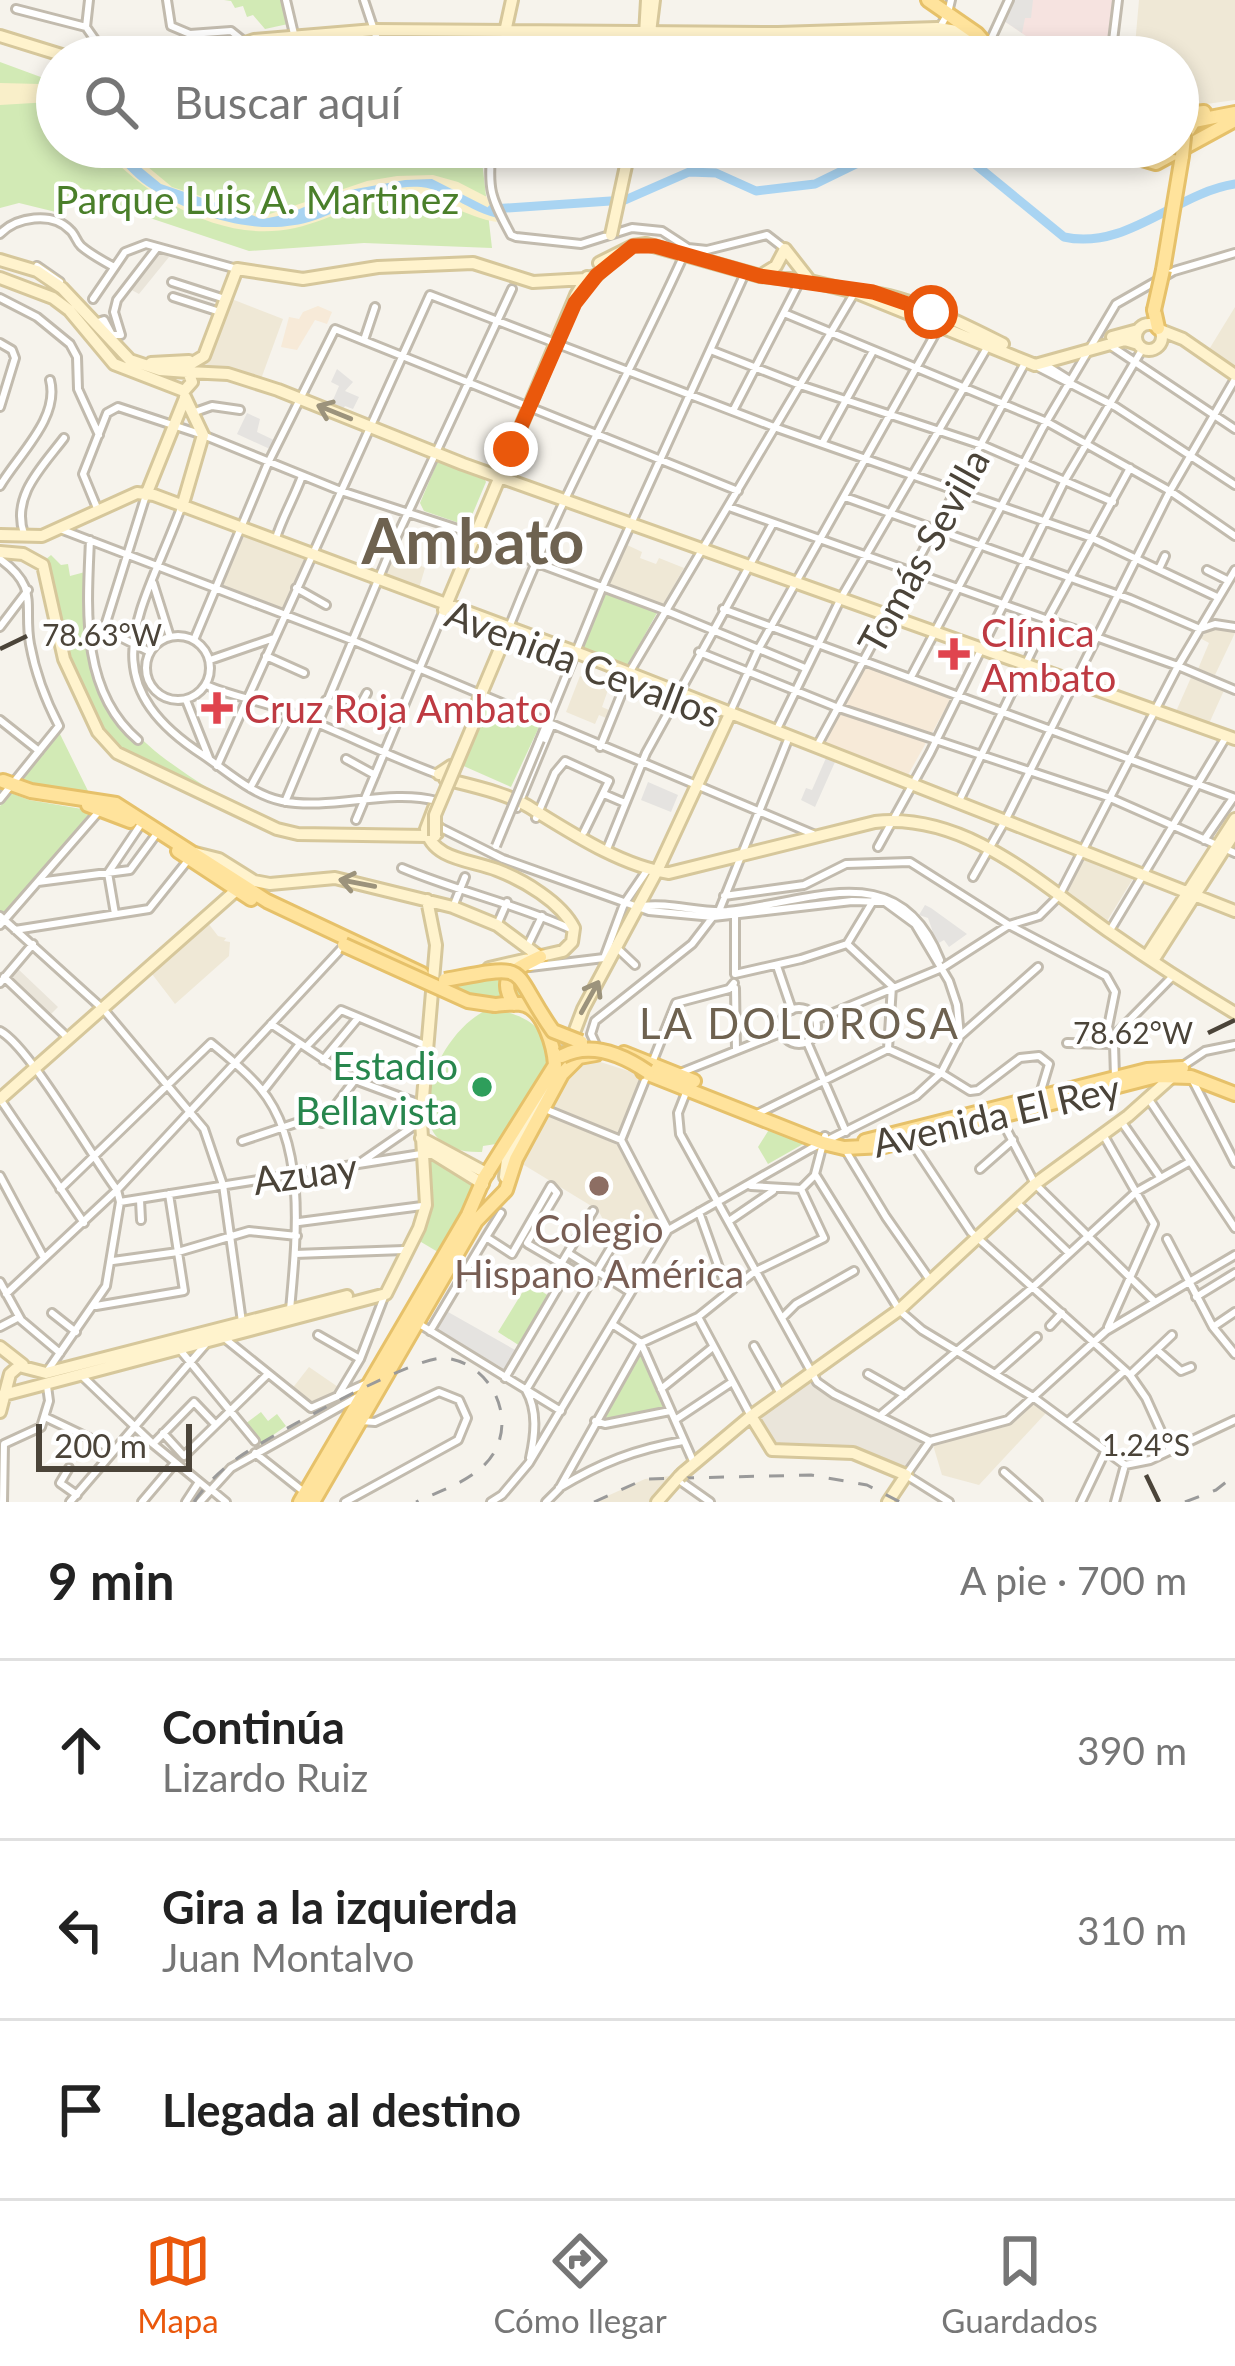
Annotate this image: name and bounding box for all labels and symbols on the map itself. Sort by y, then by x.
park label: Parque Luis A. Martinez [55,176,459,222]
route start [904,285,958,339]
one-way arrow [316,400,353,421]
route end [484,422,538,476]
street label: Tomás Sevilla [848,440,998,662]
district label: Ambato [360,502,585,577]
street label: Avenida Cevallos [440,590,726,736]
place label: Clínica Ambato [981,609,1116,700]
text: 78.63°W [42,616,162,652]
marker: Clínica Ambato [938,638,970,670]
place label: Cruz Roja Ambato [244,685,552,731]
marker: Cruz Roja Ambato [201,692,233,724]
one-way arrow [339,871,378,893]
one-way arrow [579,980,602,1015]
district label: LA DOLOROSA [639,998,961,1048]
text: 78.62°W [1073,1014,1193,1050]
place label: Estadio Bellavista [295,1042,458,1133]
street label: Avenida El Rey [868,1064,1124,1166]
marker: Estadio Bellavista [469,1074,495,1100]
street label: Azuay [250,1143,360,1203]
marker: Colegio Hispano América [586,1173,612,1199]
place label: Colegio Hispano América [454,1205,744,1296]
scale bar [36,1418,192,1471]
text: 1.24°S [1102,1426,1190,1462]

